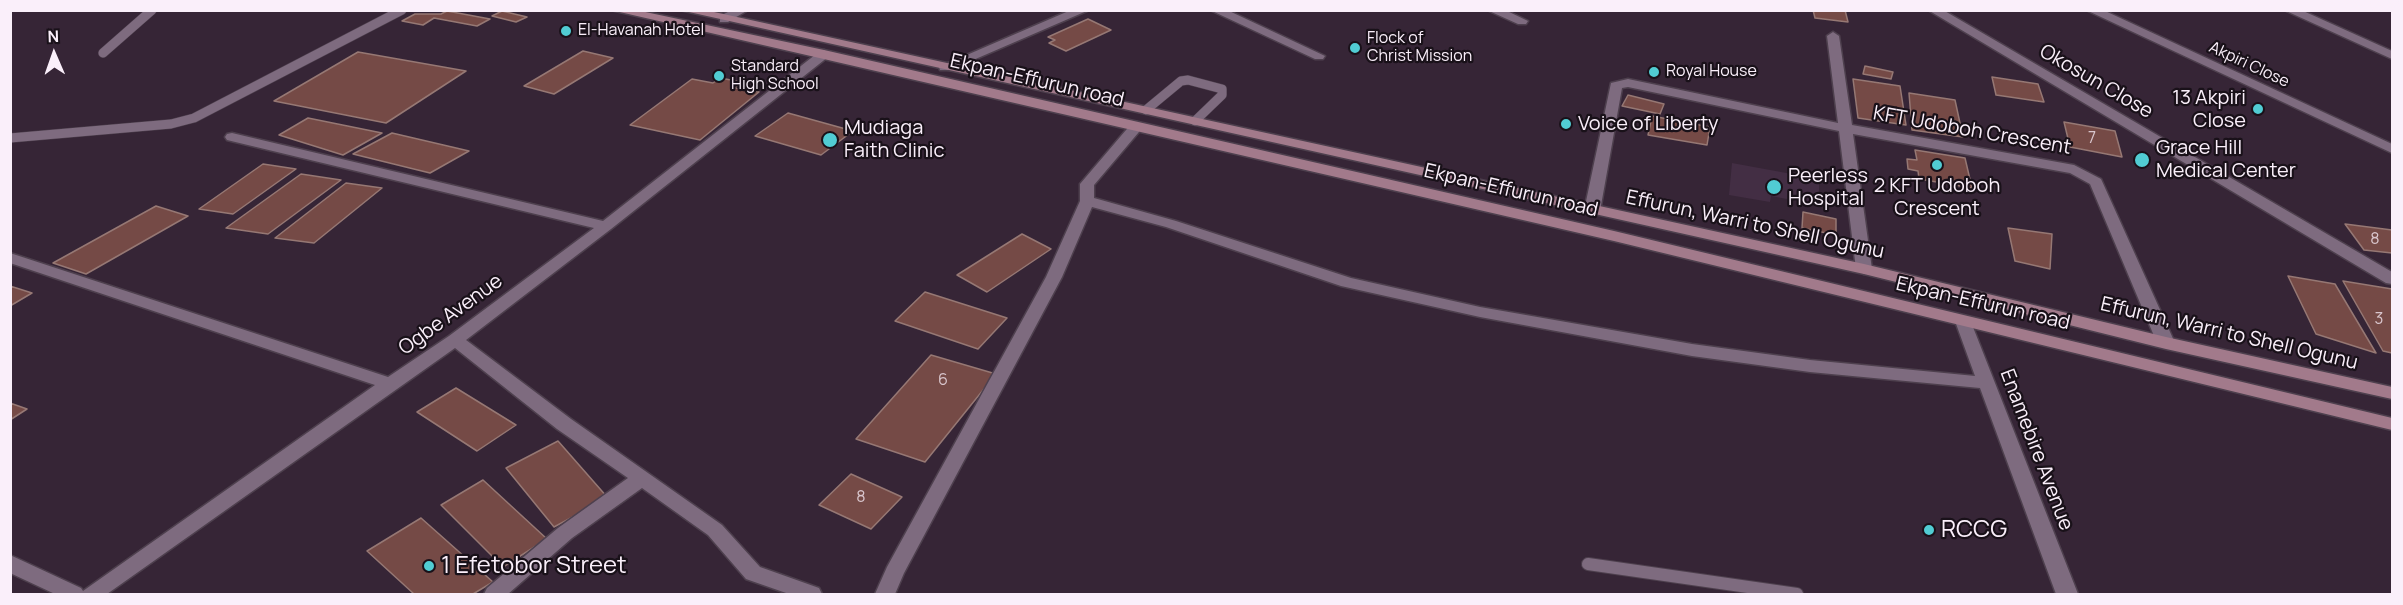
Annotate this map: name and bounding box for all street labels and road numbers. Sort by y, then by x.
street label: Akpiri Close [2206,38,2292,92]
street label: Okosun Close [2035,40,2157,124]
street label: Ekpan-Effurun road [948,49,1126,113]
street label: KFT Udoboh Crescent [1871,102,2073,160]
street label: Ekpan-Effurun road [1422,159,1600,223]
street label: Effurun, Warri to Shell Ogunu [1624,186,1886,264]
street label: Ogbe Avenue [394,269,508,361]
street label: Ekpan-Effurun road [1894,272,2072,336]
street label: Effurun, Warri to Shell Ogunu [2098,293,2360,375]
street label: Enamebire Avenue [1994,366,2078,534]

